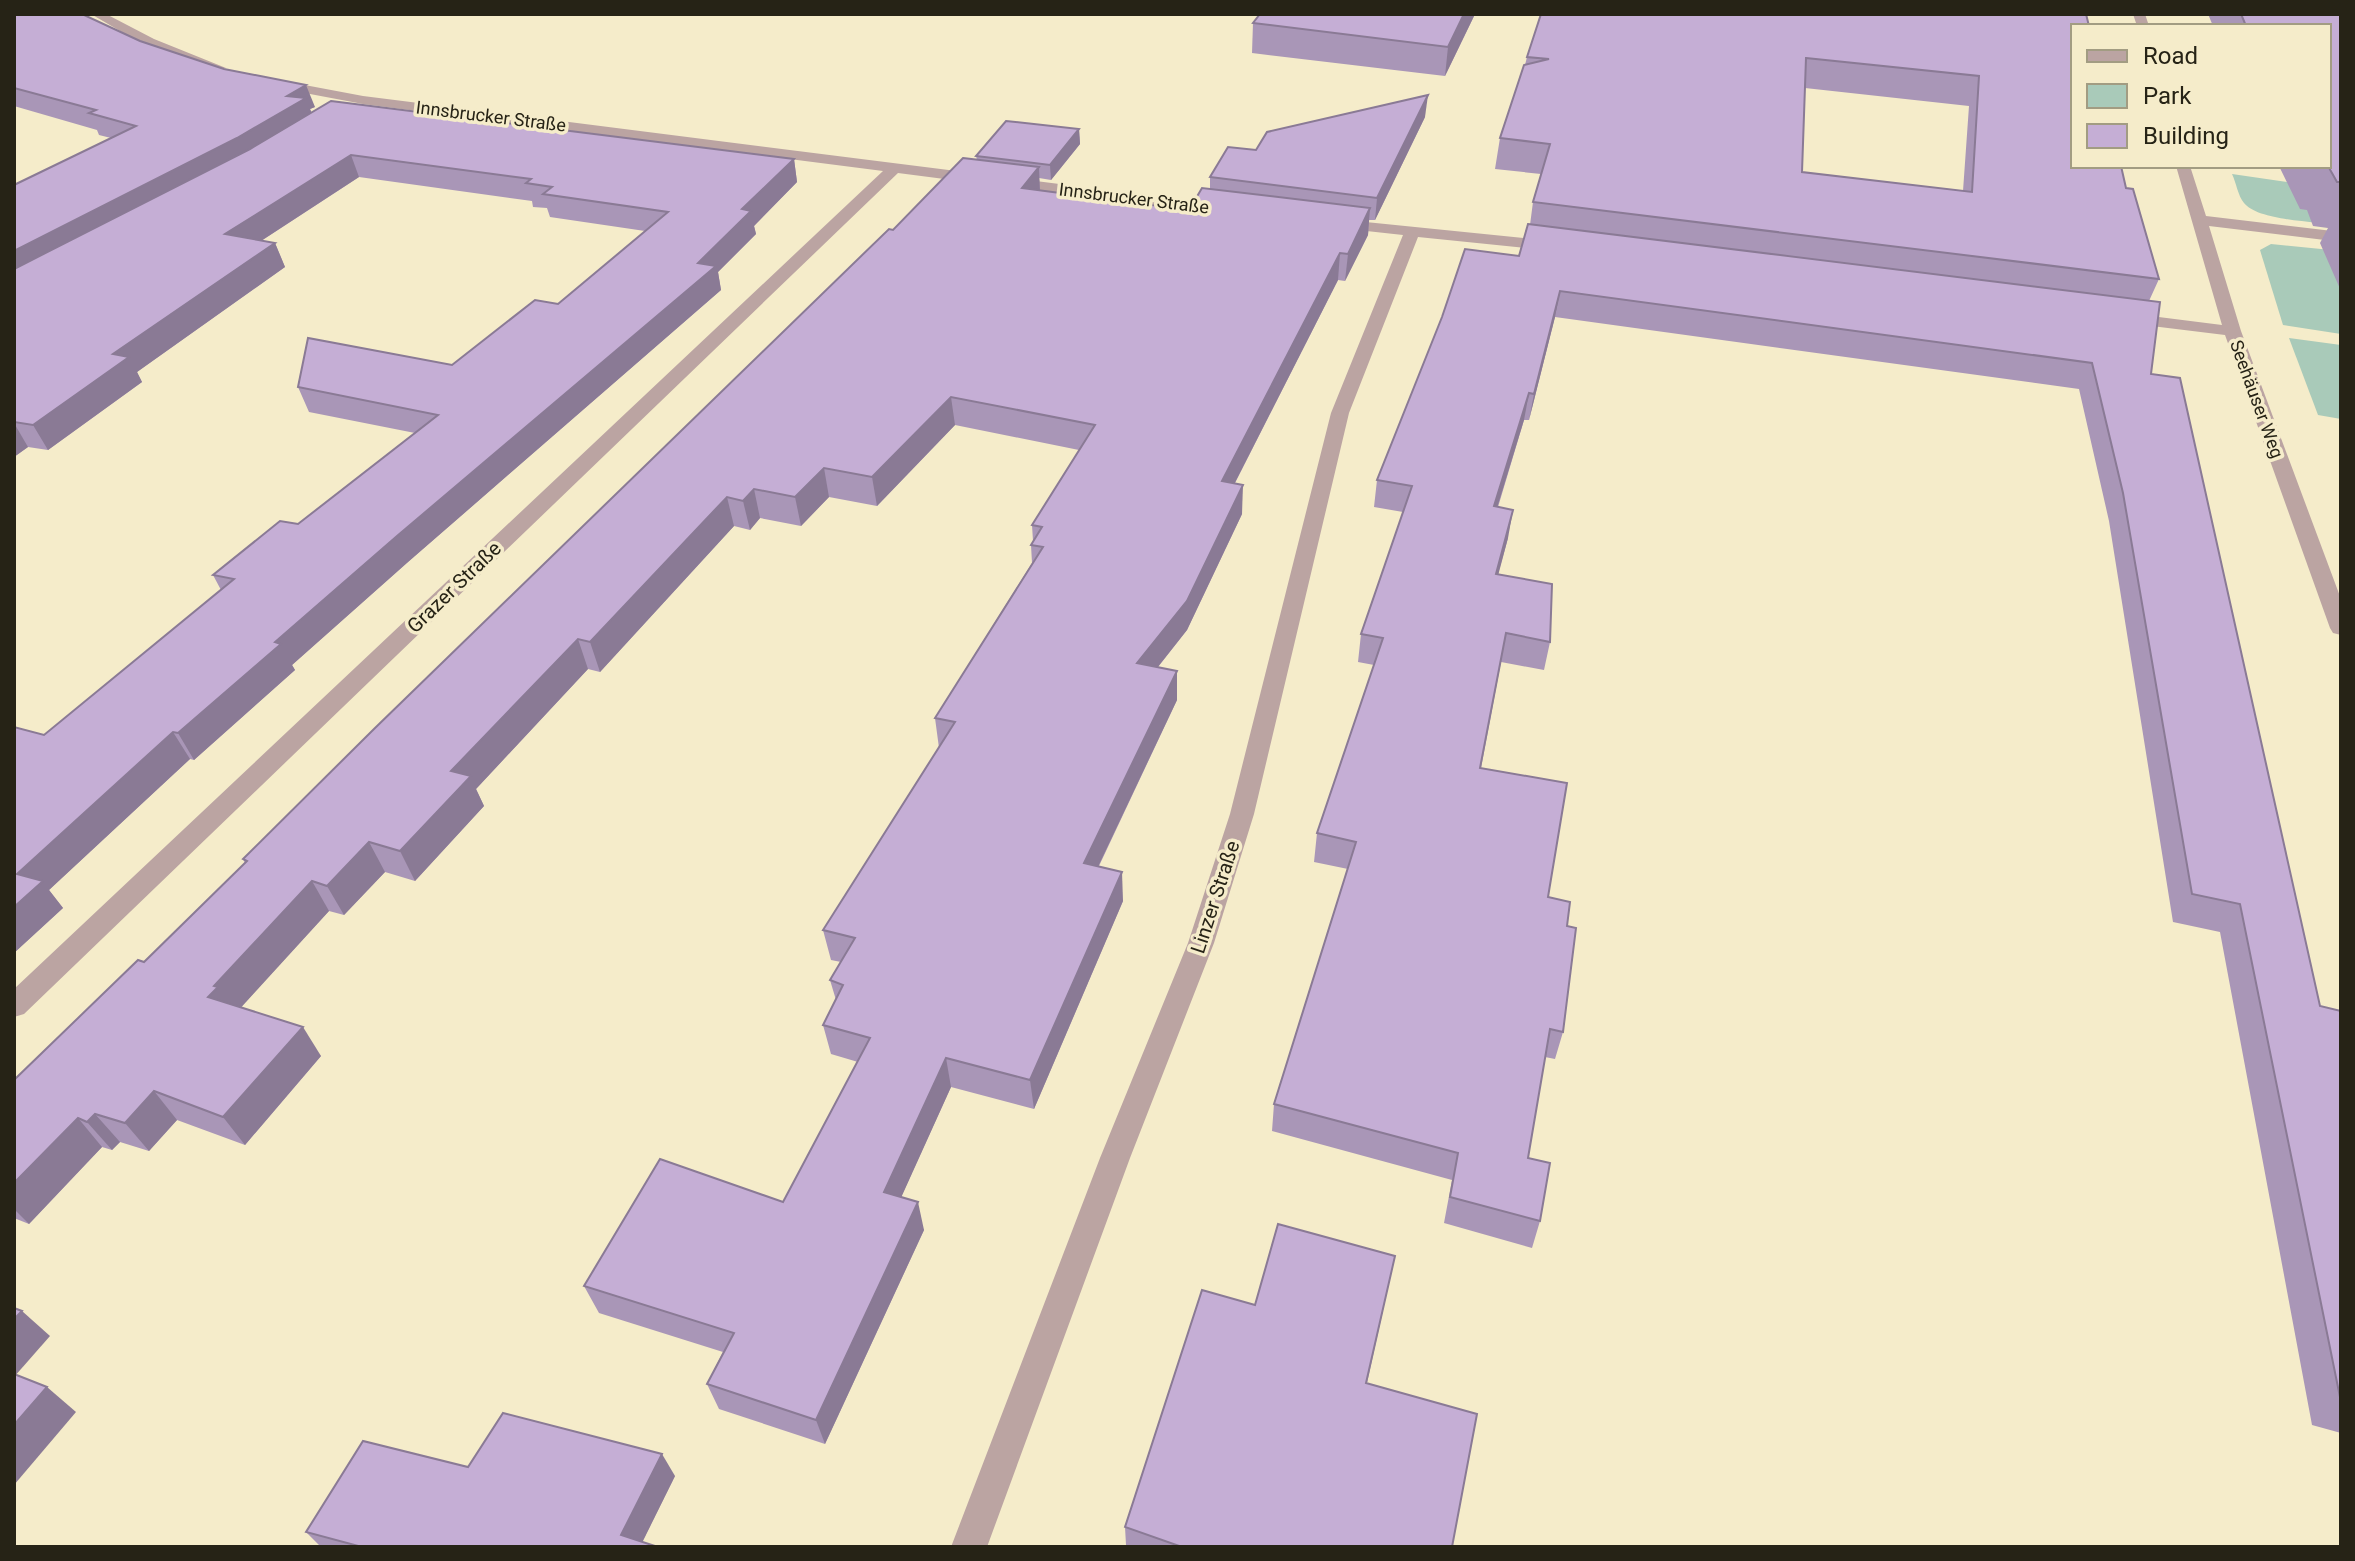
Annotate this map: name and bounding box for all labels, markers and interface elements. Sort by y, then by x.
legend [2071,24,2331,168]
text: Road [2143,42,2198,70]
text: Park [2143,82,2192,110]
street label: Innsbrucker Straße [415,96,567,136]
text: Building [2143,122,2229,150]
street label: Innsbrucker Straße [1058,178,1210,218]
street label: Seehäuser Weg [2226,337,2288,461]
street label: Grazer Straße [402,536,506,638]
street label: Linzer Straße [1186,838,1244,956]

